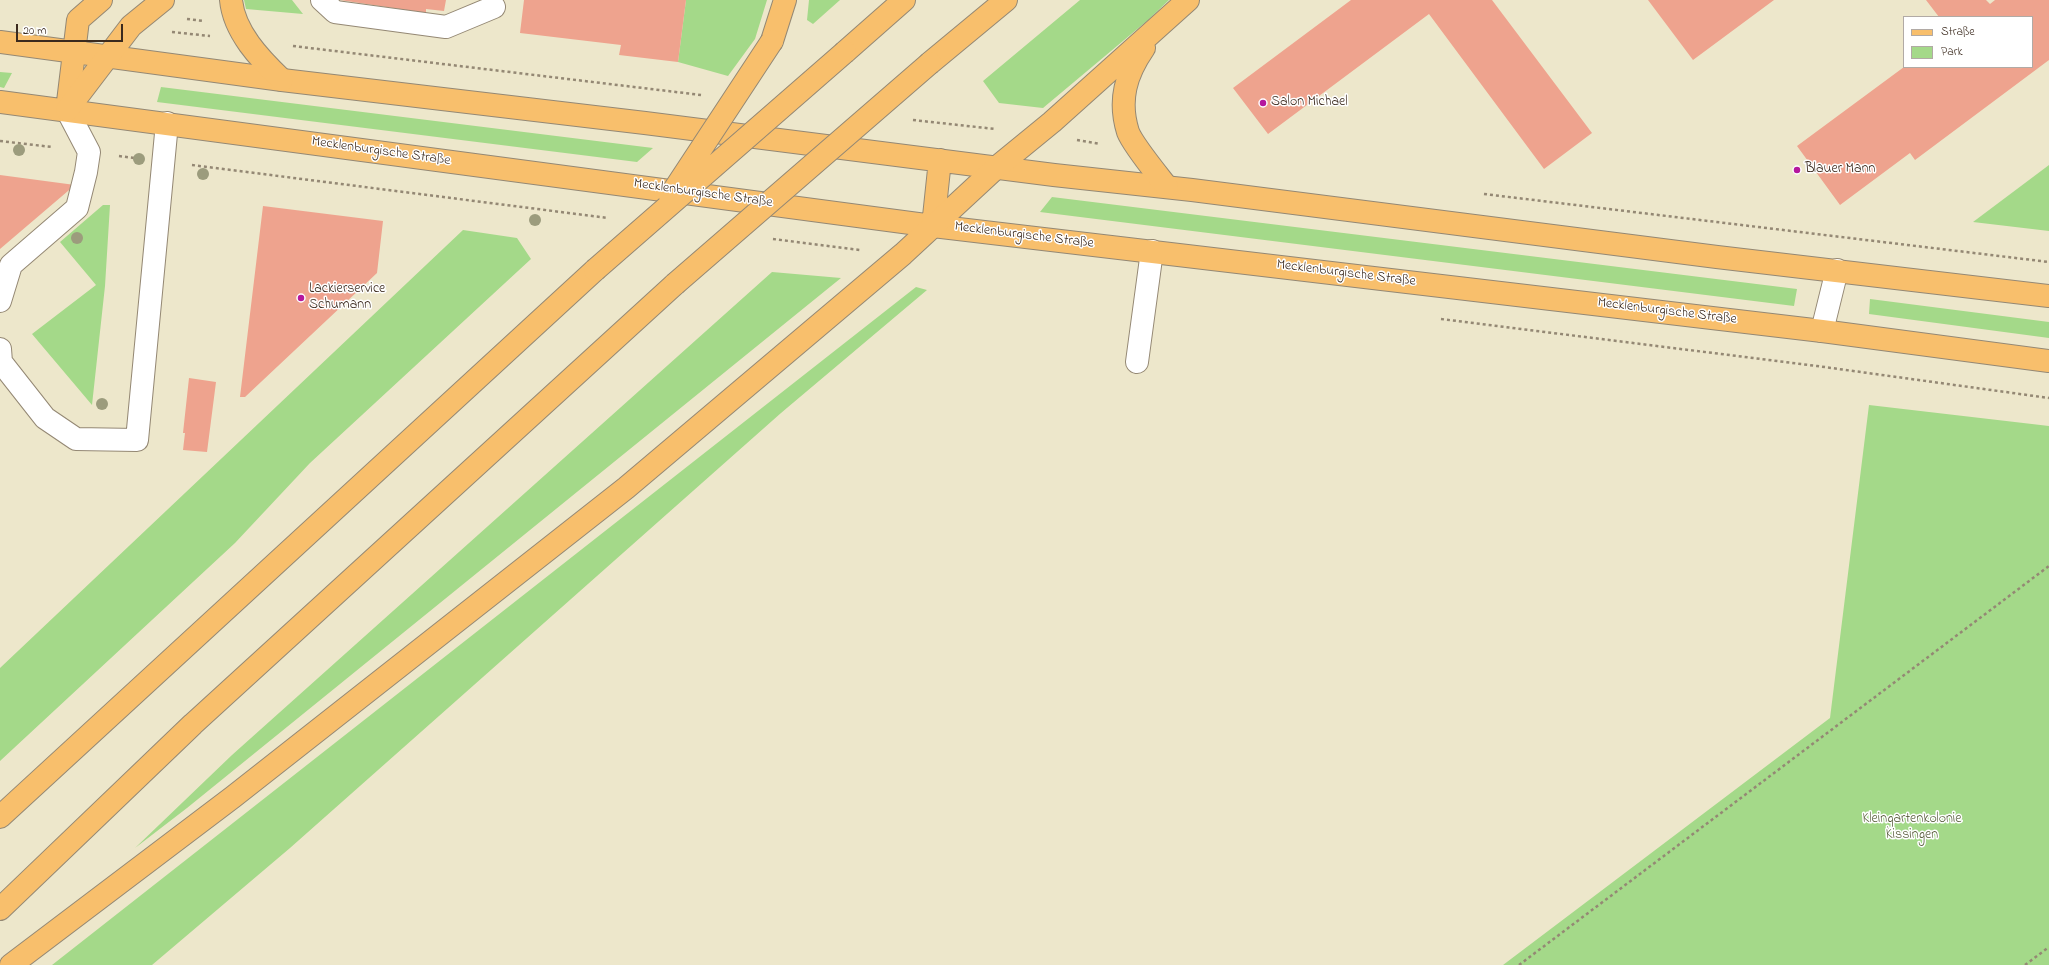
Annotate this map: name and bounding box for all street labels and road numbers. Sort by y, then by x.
street label: Mecklenburgische Straße [310,134,452,170]
street label: Mecklenburgische Straße [632,176,774,212]
street label: Mecklenburgische Straße [953,219,1095,253]
street label: Mecklenburgische Straße [1275,257,1417,291]
street label: Mecklenburgische Straße [1596,295,1738,329]

